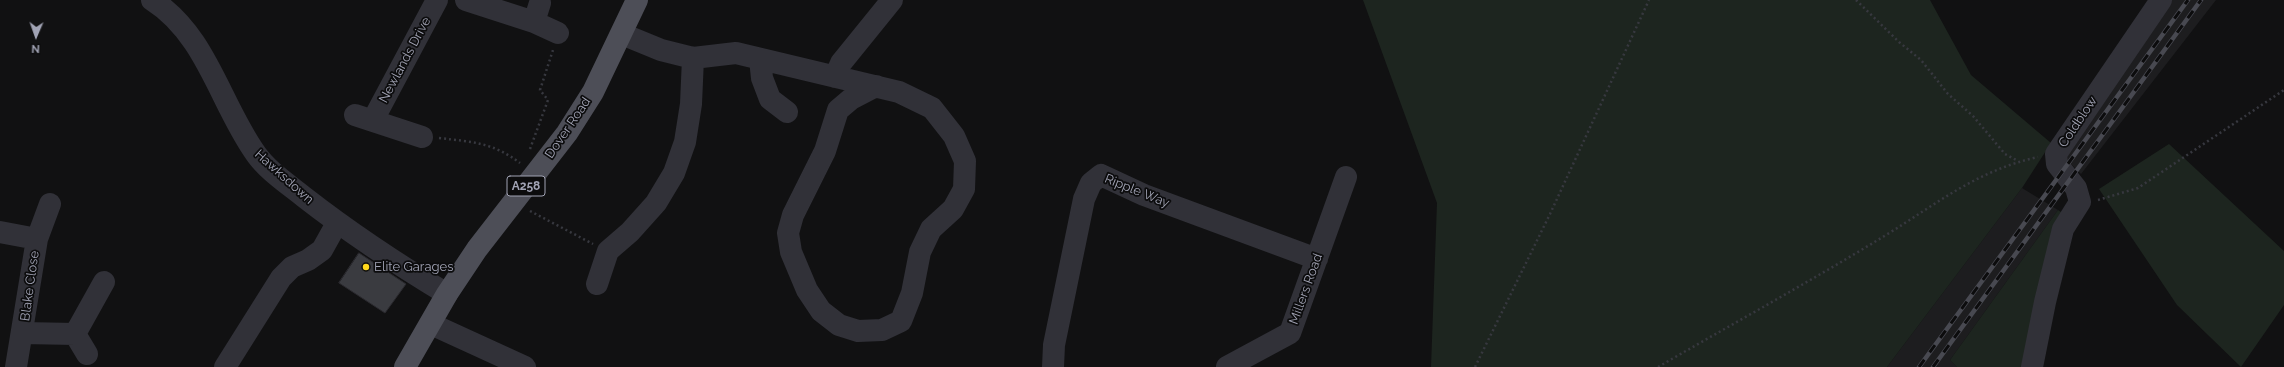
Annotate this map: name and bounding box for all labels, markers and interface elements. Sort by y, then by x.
street label: Newlands Drive [376,14,434,106]
north arrow [16,16,56,56]
text: N [31,42,40,55]
street label: Coldblow [2055,94,2101,150]
street label: Dover Road [542,95,594,161]
street label: Hawksdown [251,146,317,208]
street label: Ripple Way [1102,171,1172,211]
road number: A258 [507,176,545,196]
street label: Blake Close [17,250,43,322]
street label: Millers Road [1286,251,1326,327]
place label: Elite Garages [374,259,453,275]
marker: Elite Garages [361,262,371,272]

